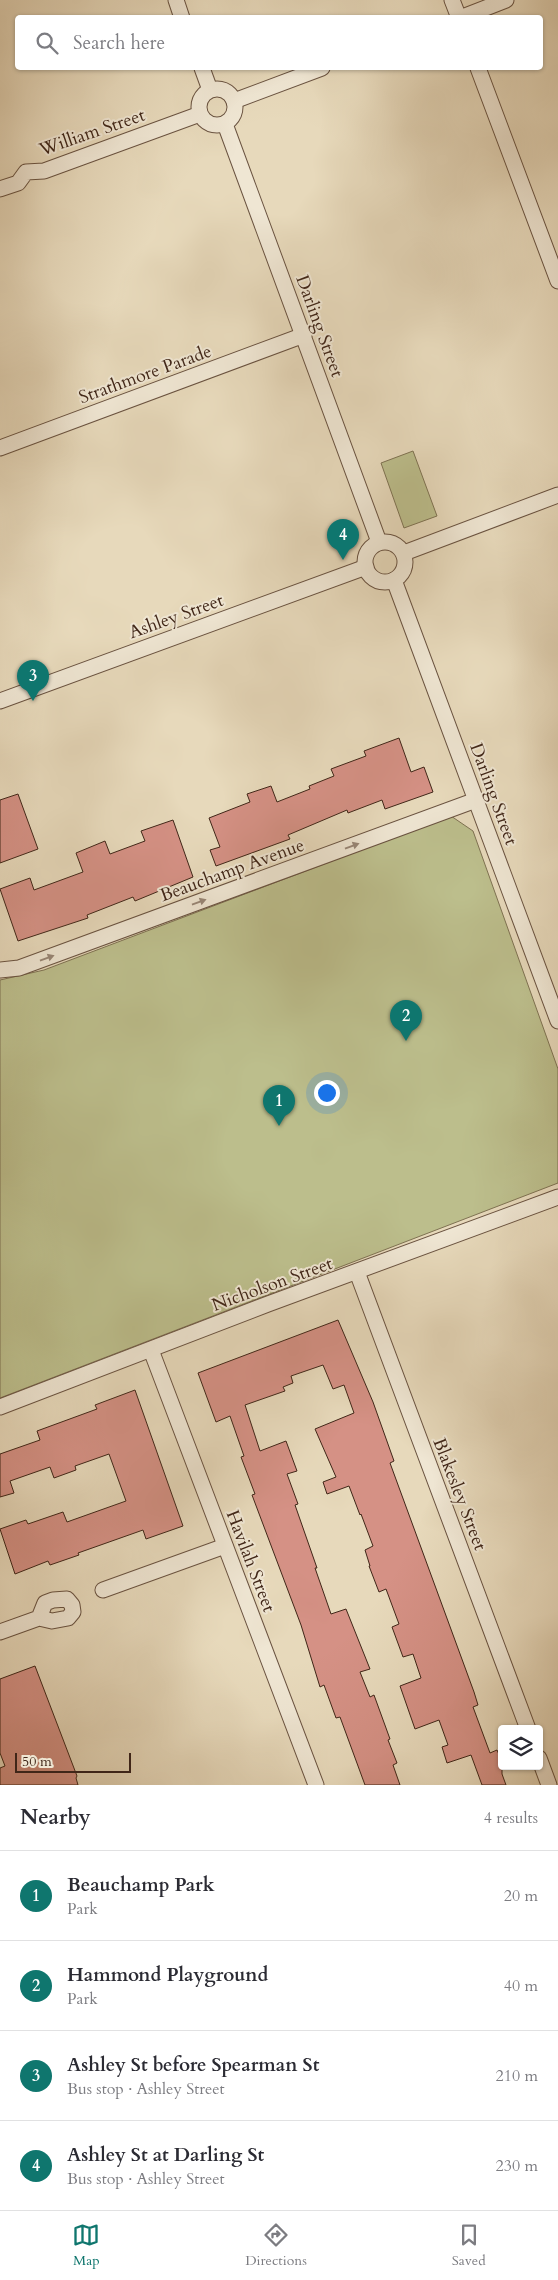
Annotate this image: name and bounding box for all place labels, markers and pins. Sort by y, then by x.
pin: 4 [327,519,359,560]
pin: 3 [17,660,49,701]
pin: 2 [390,1000,422,1041]
pin: 1 [263,1085,295,1126]

